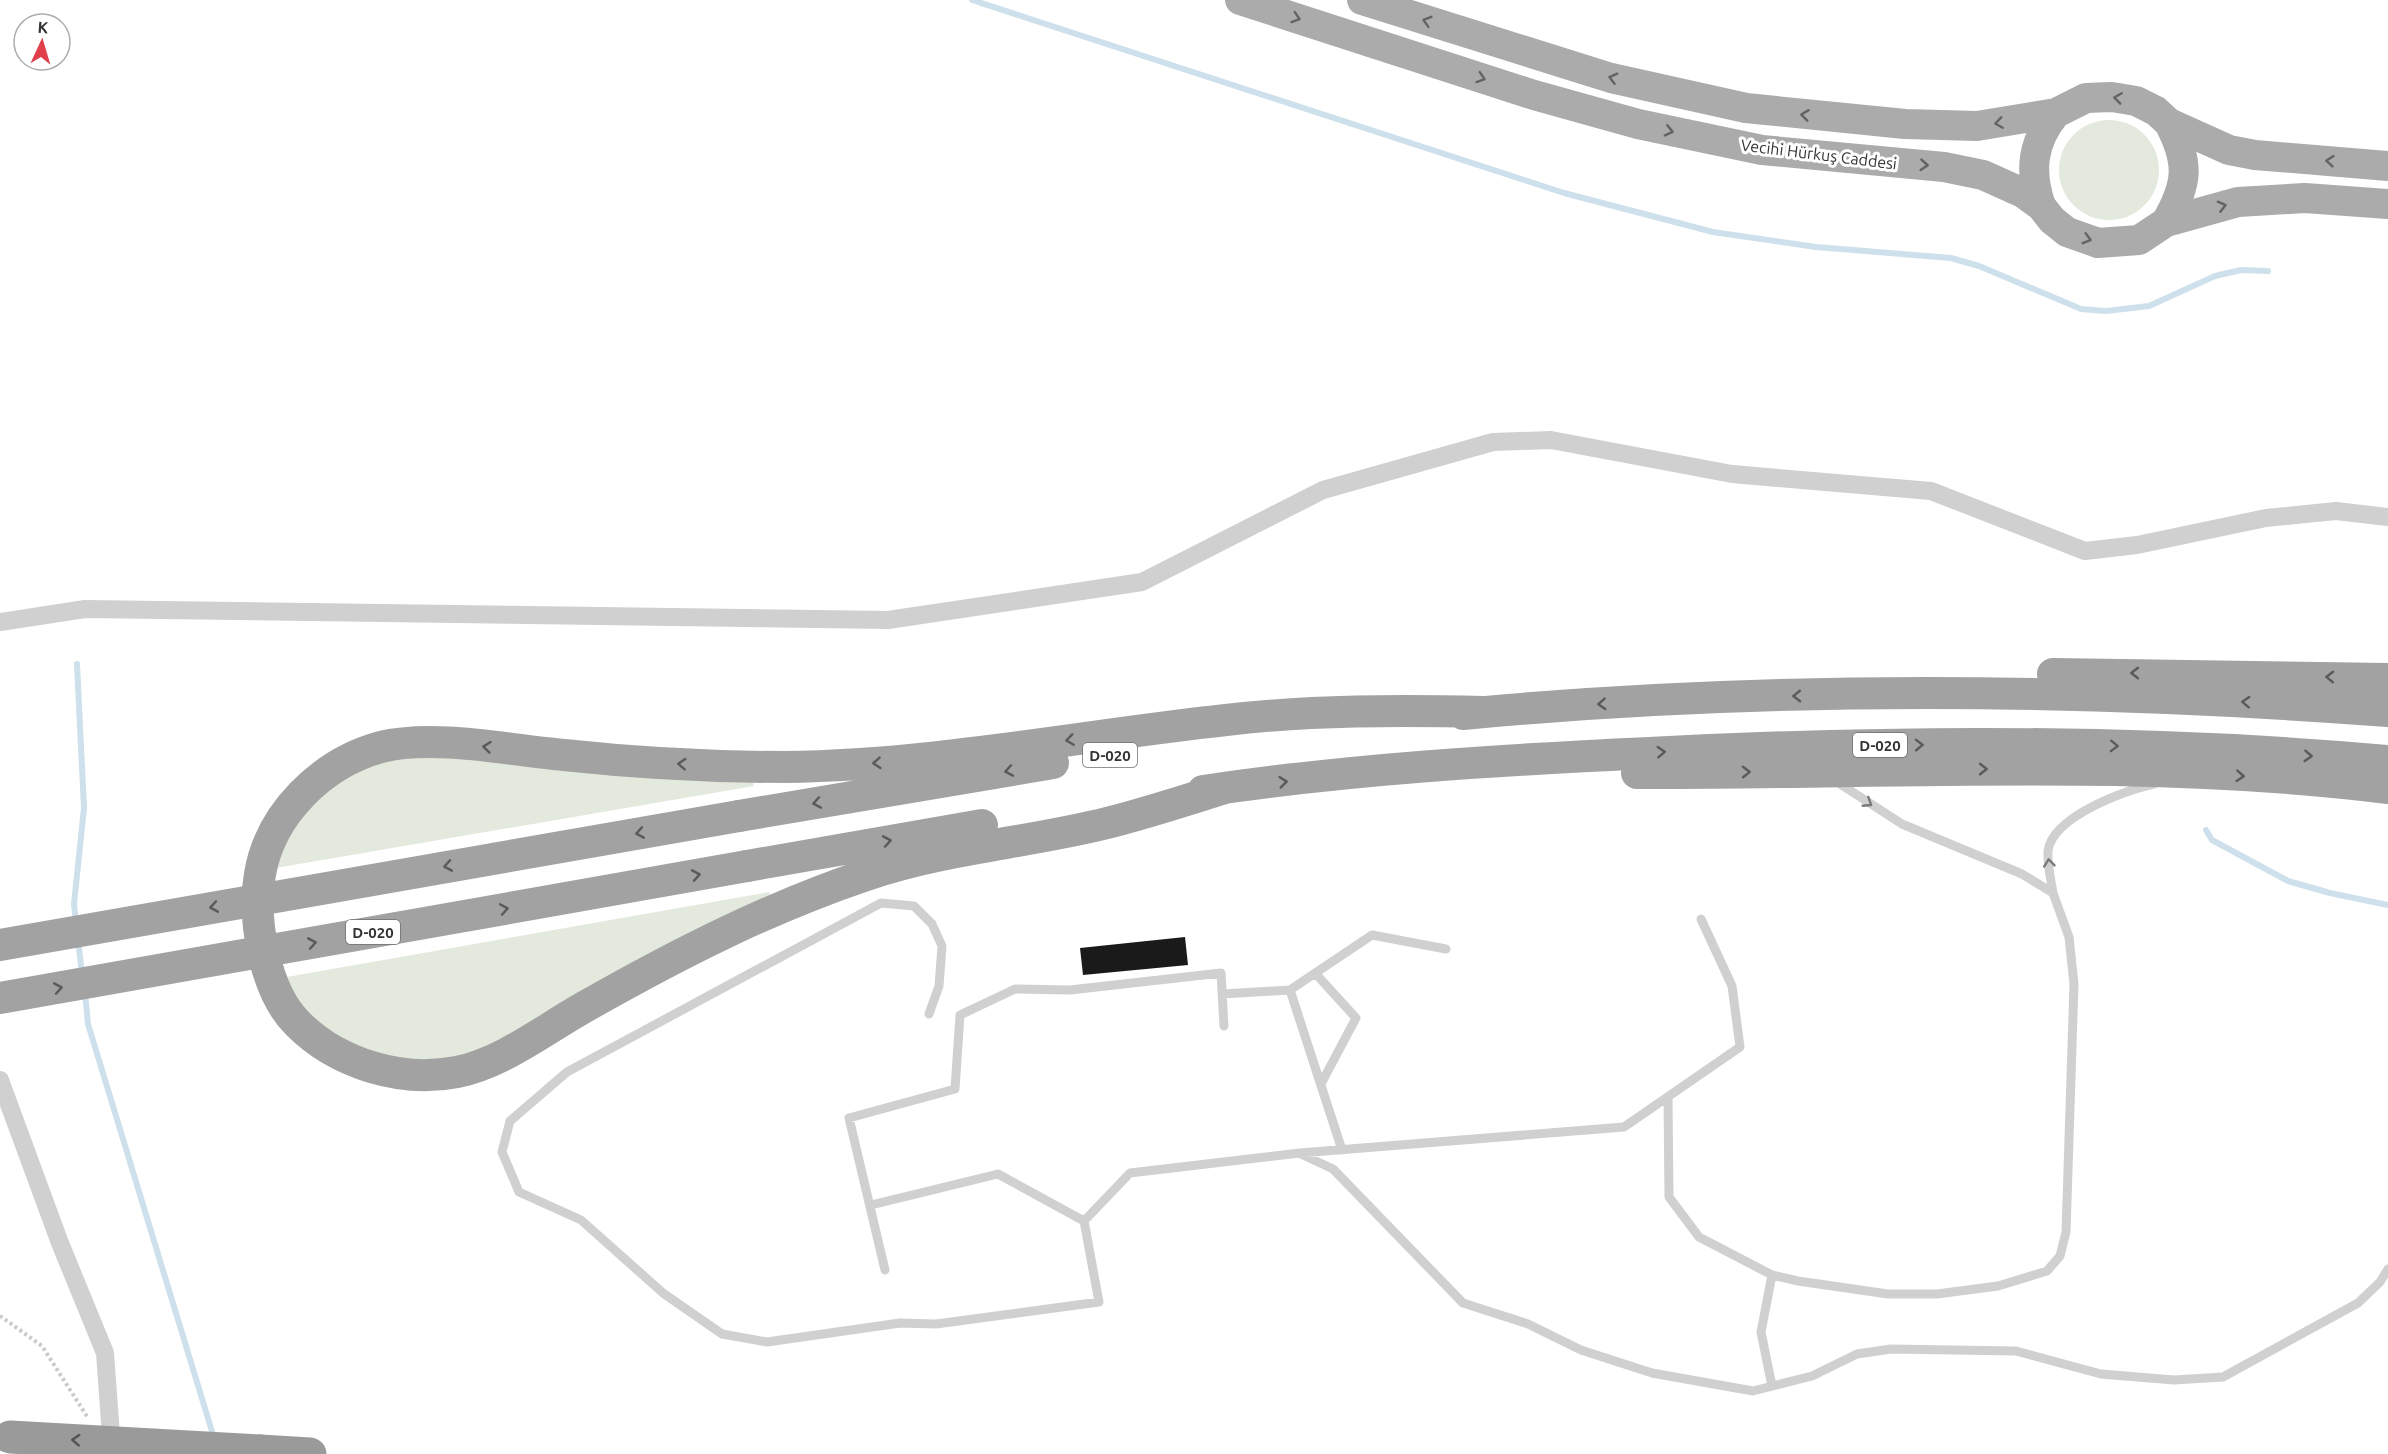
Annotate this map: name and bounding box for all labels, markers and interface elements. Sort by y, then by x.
one-way arrow [1290,11,1301,23]
north arrow [12,12,72,72]
one-way arrow [1422,15,1433,28]
text: K [37,18,49,36]
one-way arrow [1475,71,1486,84]
one-way arrow [1608,73,1618,86]
one-way arrow [2113,93,2123,105]
one-way arrow [1800,109,1809,121]
one-way arrow [1994,116,2003,128]
one-way arrow [1664,124,1674,137]
street label: Vecihi Hürkuş Caddesi [1740,135,1898,173]
one-way arrow [2325,155,2334,168]
one-way arrow [1920,159,1929,172]
one-way arrow [2217,201,2227,214]
one-way arrow [2082,232,2092,245]
one-way arrow [2130,667,2139,679]
one-way arrow [2325,671,2334,683]
one-way arrow [1792,689,1801,702]
one-way arrow [2241,696,2250,709]
one-way arrow [1597,697,1606,710]
road number: D-020 [1853,733,1907,757]
one-way arrow [1065,734,1075,746]
one-way arrow [1914,739,1923,751]
one-way arrow [2109,740,2118,752]
one-way arrow [483,741,492,754]
road number: D-020 [1083,743,1137,767]
one-way arrow [1656,745,1665,758]
one-way arrow [2304,749,2313,762]
one-way arrow [872,756,881,769]
one-way arrow [677,758,686,771]
one-way arrow [1978,763,1987,775]
one-way arrow [1005,764,1015,777]
one-way arrow [1741,766,1750,778]
one-way arrow [2236,770,2245,783]
one-way arrow [1278,776,1288,788]
one-way arrow [1862,795,1872,807]
one-way arrow [812,796,822,809]
one-way arrow [635,827,645,839]
one-way arrow [882,836,892,848]
one-way arrow [2043,858,2056,867]
one-way arrow [443,860,452,872]
one-way arrow [690,869,700,882]
one-way arrow [210,900,220,913]
one-way arrow [498,903,508,916]
road number: D-020 [346,920,400,944]
one-way arrow [306,937,316,950]
one-way arrow [52,982,62,995]
one-way arrow [71,1434,80,1447]

